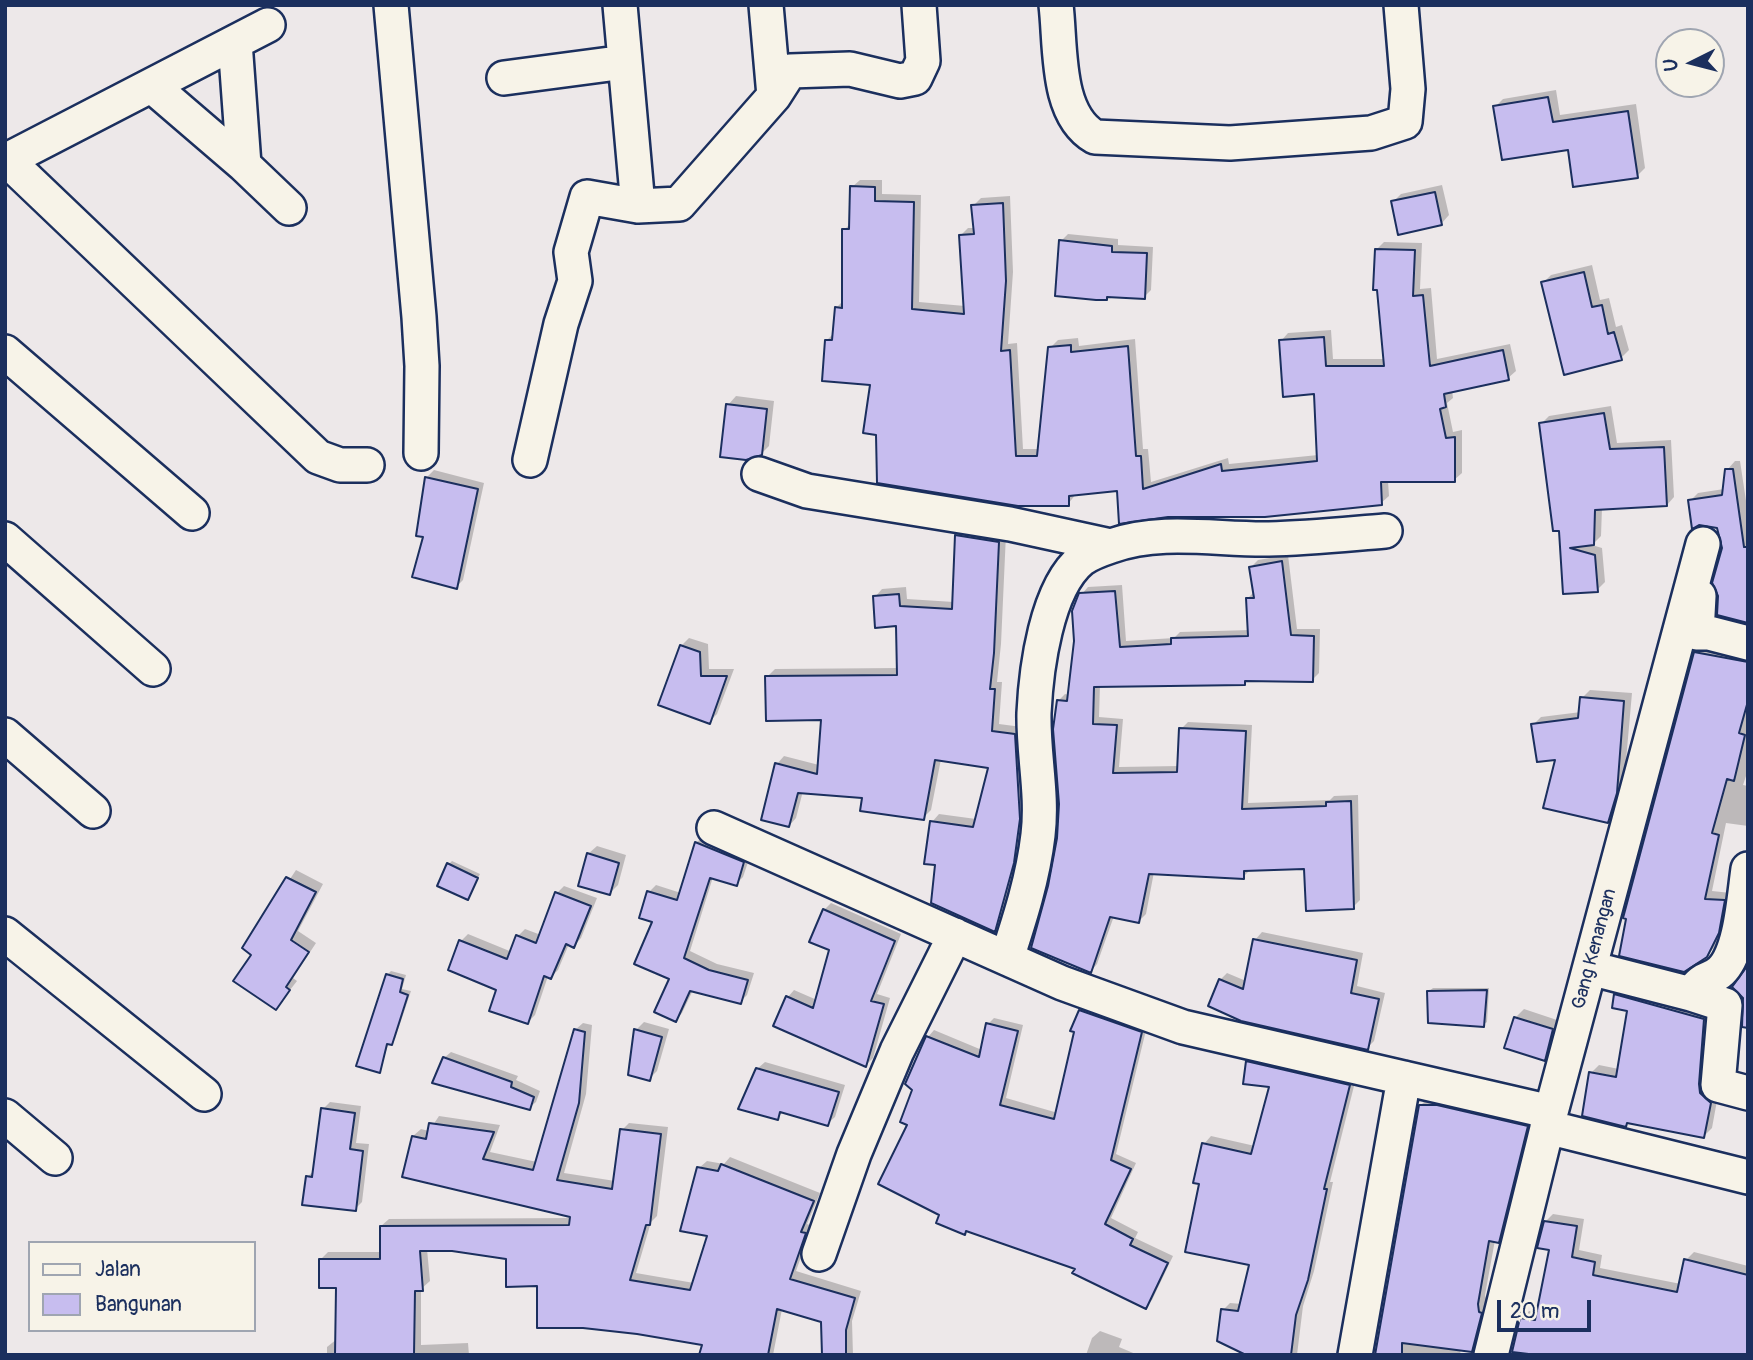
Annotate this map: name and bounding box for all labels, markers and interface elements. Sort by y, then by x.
north arrow [1655,28,1725,98]
text: U [1659,57,1684,73]
street label: Gang Kenangan [1568,886,1622,1012]
legend [28,1241,256,1332]
text: Jalan [95,1256,141,1283]
scale bar [1501,1286,1596,1330]
text: Bangunan [95,1291,182,1318]
text: 20 m [1510,1298,1559,1325]

